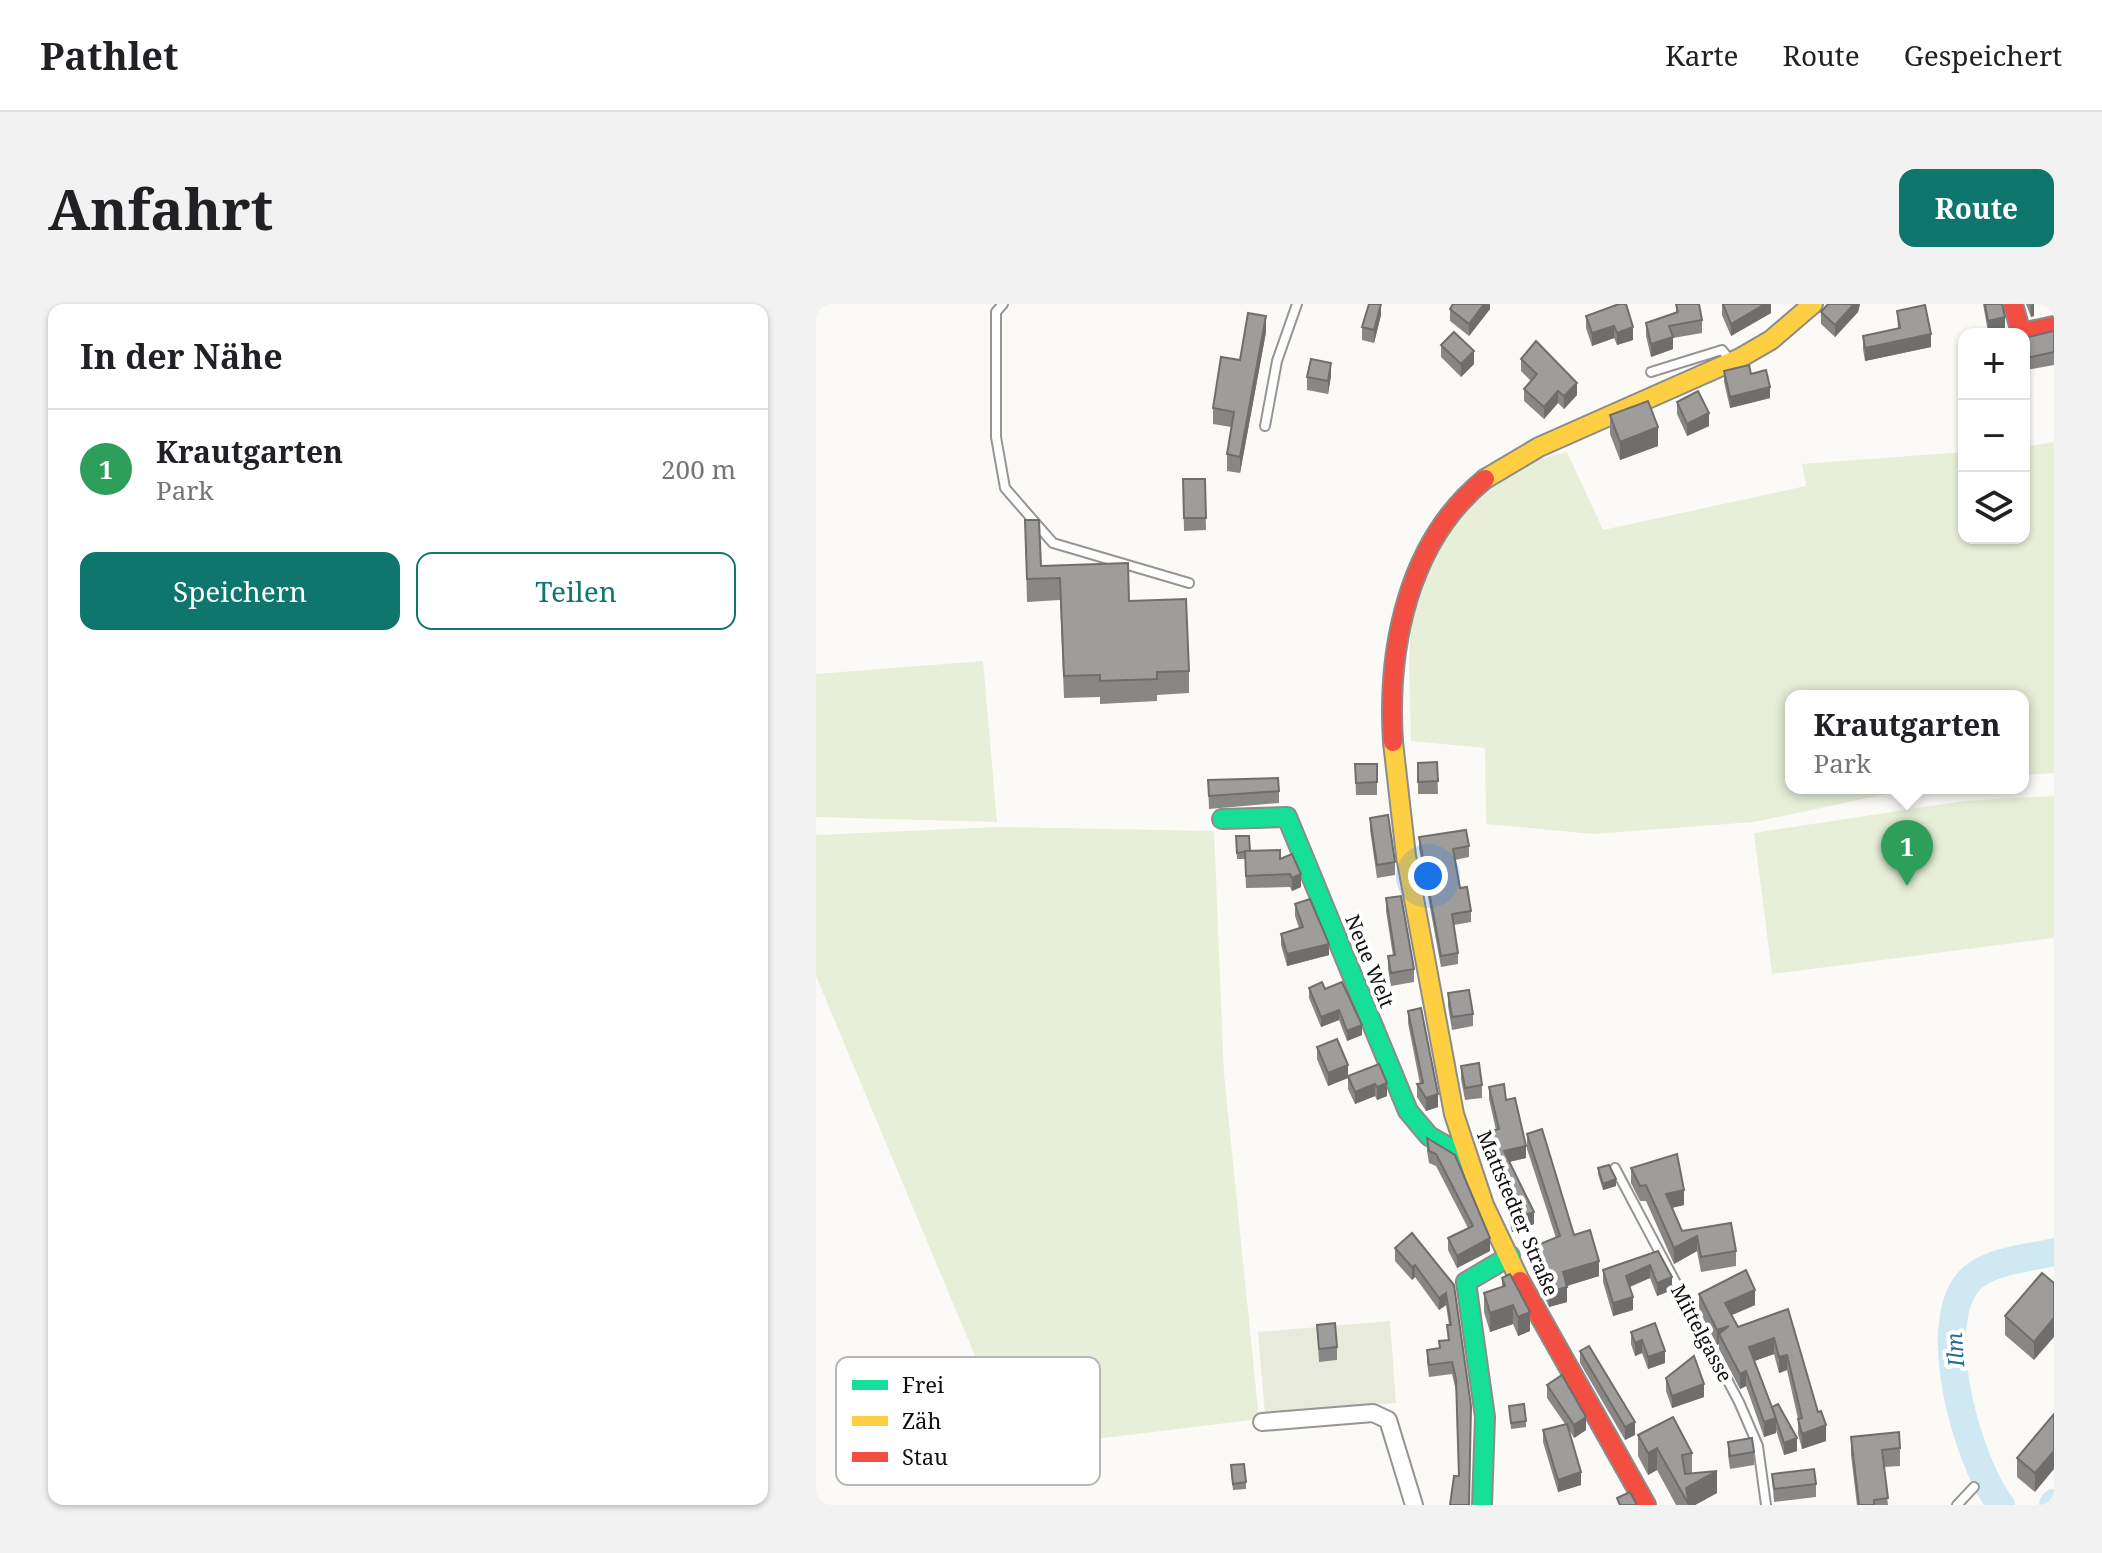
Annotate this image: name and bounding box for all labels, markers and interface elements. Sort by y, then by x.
text: Pathlet [40,29,178,81]
text: Karte [1665,36,1739,74]
text: Route [1783,36,1860,74]
text: Gespeichert [1904,36,2062,74]
button: Route [1899,169,2054,247]
text: Anfahrt [48,170,273,246]
map controls [1958,328,2030,544]
button: + [1958,328,2030,400]
text: In der Nähe [80,333,283,379]
button: − [1958,400,2030,472]
text: Krautgarten [156,431,343,472]
text: 1 [99,451,113,487]
text: 200 m [661,451,736,487]
text: Park [156,472,214,508]
button: layers [1958,472,2030,544]
button: Speichern [80,552,400,630]
button: Teilen [416,552,736,630]
popup [1785,690,2029,794]
text: Krautgarten [1813,704,2001,745]
text: Park [1813,745,1871,781]
pin: 1 [1881,820,1933,886]
your location [1408,856,1448,896]
street label: Neue Welt [1339,910,1401,1012]
street label: Mattstedter Straße [1471,1126,1565,1300]
street label: Mittelgasse [1665,1279,1739,1387]
water label: Ilm [1938,1331,1970,1369]
legend [836,1357,1100,1485]
text: Frei [902,1369,944,1399]
text: Zäh [902,1405,941,1435]
text: Stau [902,1441,948,1471]

